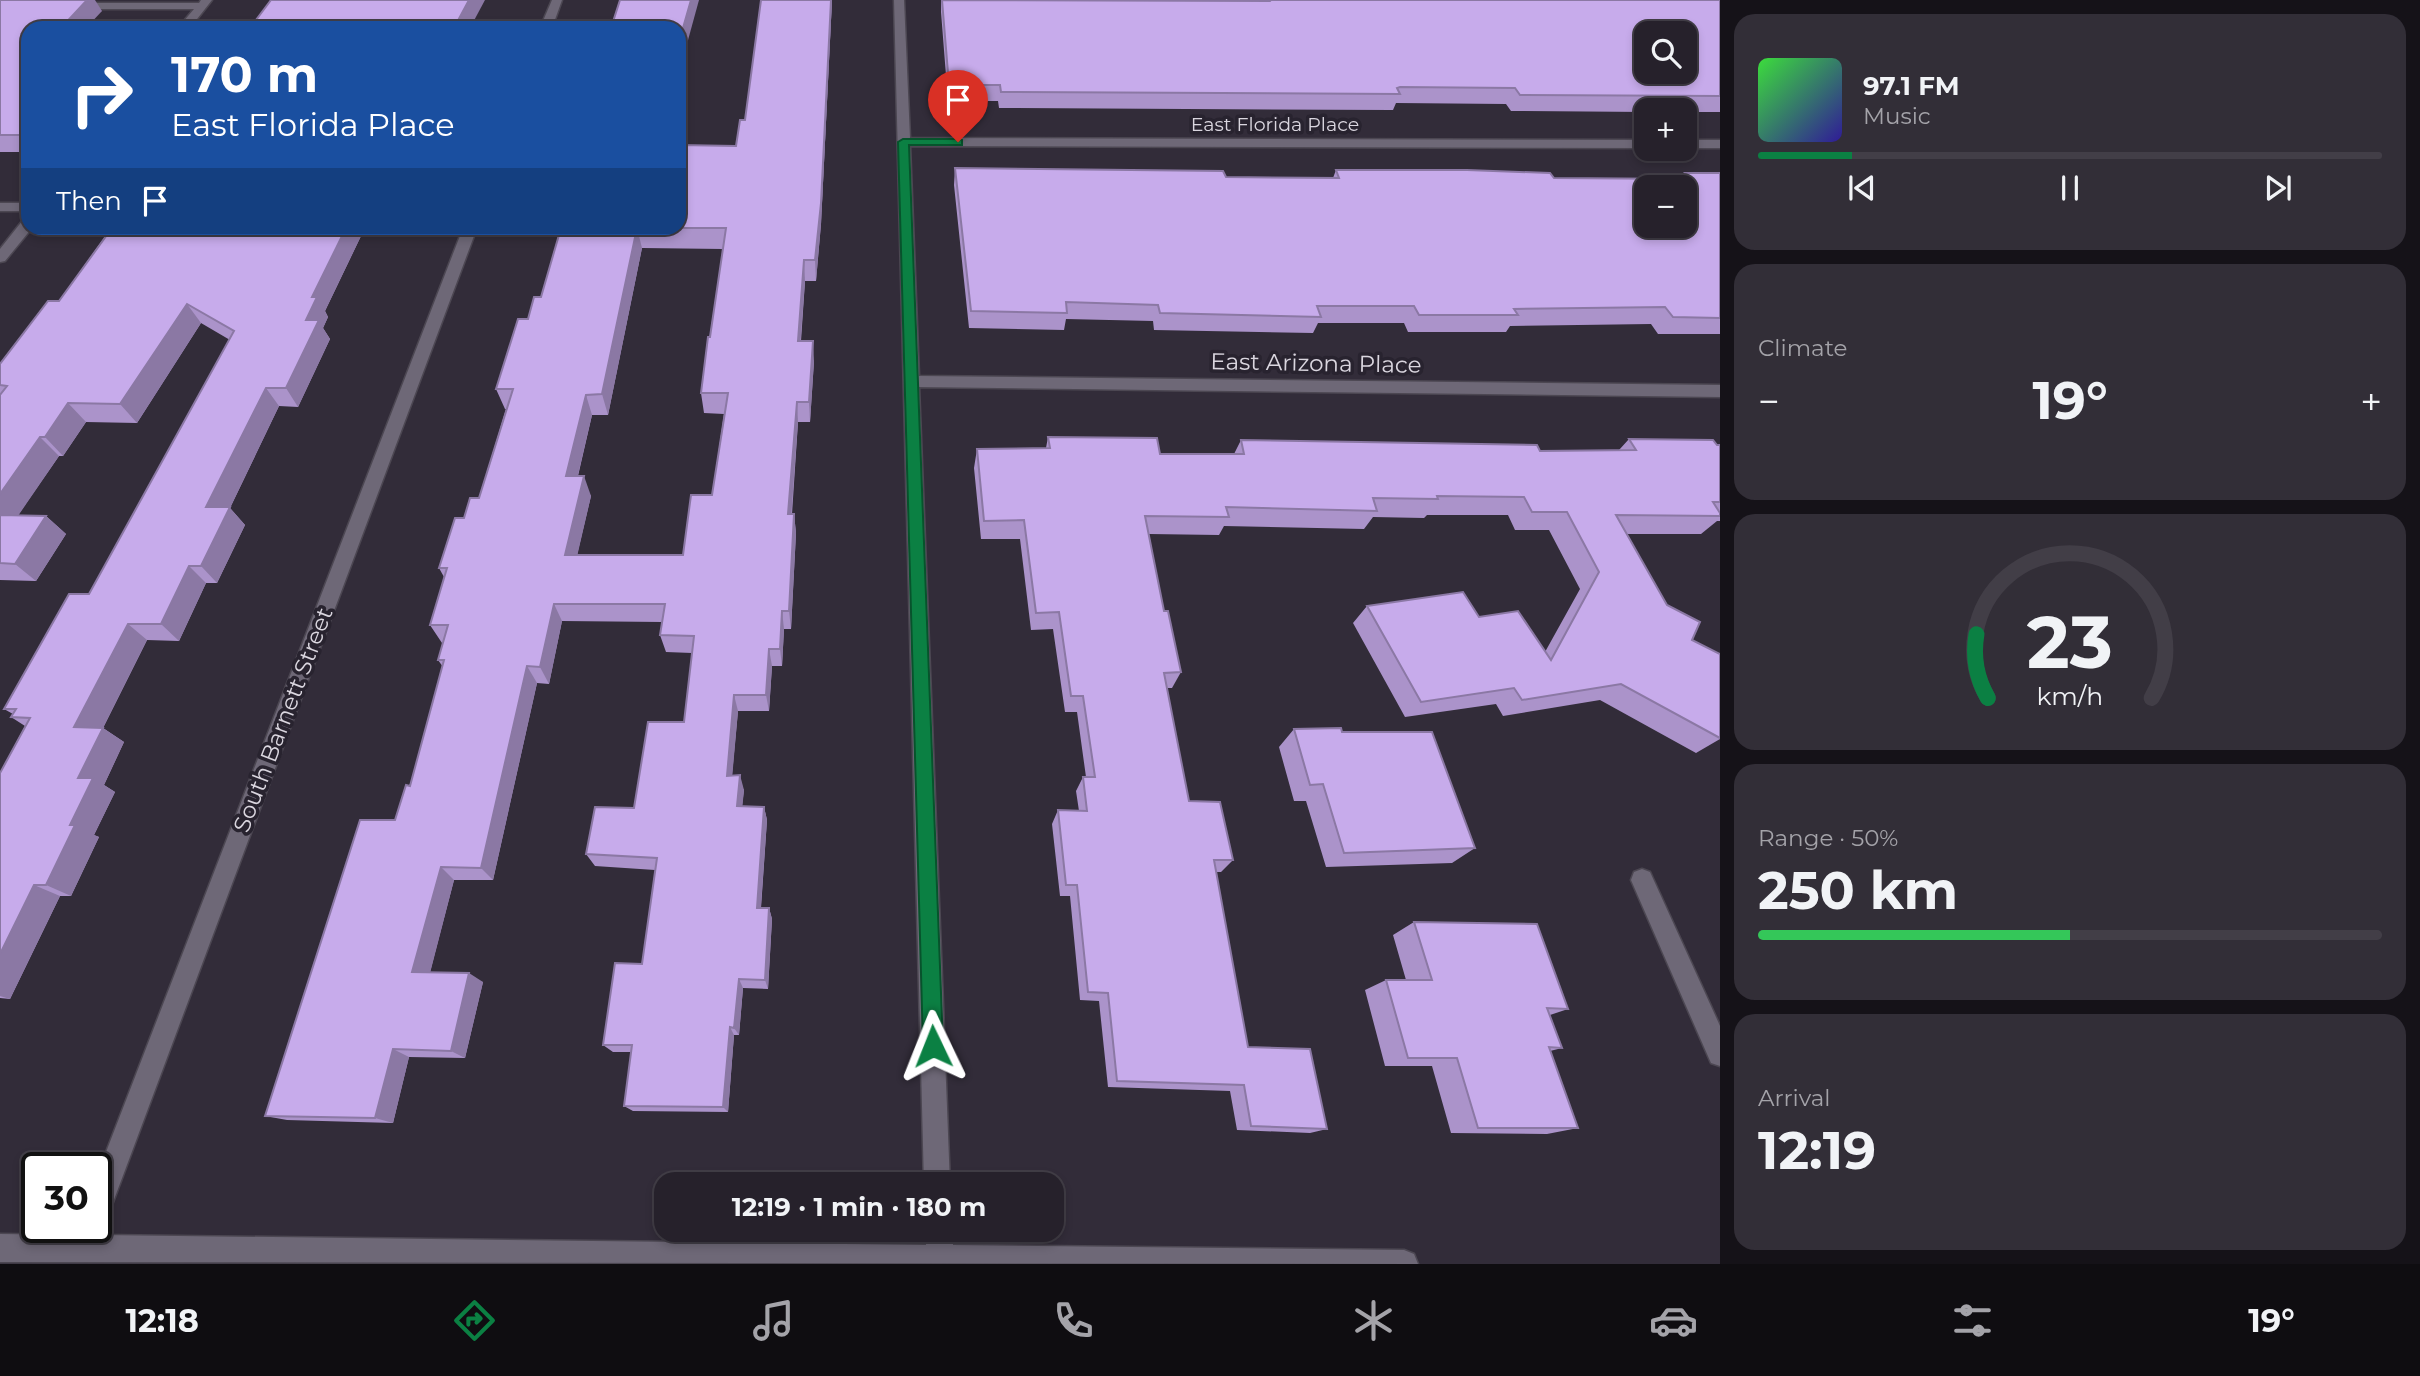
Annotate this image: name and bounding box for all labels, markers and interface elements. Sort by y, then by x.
map controls [1634,21,1697,238]
button: search [1634,21,1697,84]
text: 170 m [171,45,318,104]
icon: right [56,49,147,140]
pin [928,70,988,142]
text: 97.1 FM [1863,70,1960,102]
icon: arrive [939,81,977,119]
button: + [1634,98,1697,161]
text: Music [1863,102,1931,130]
text: East Florida Place [171,105,455,144]
street label: East Florida Place [1191,113,1359,136]
icon: previous [1843,169,1881,207]
icon: pause [2051,169,2089,207]
icon: next [2259,169,2297,207]
button: − [1634,175,1697,238]
icon: arrive [136,182,174,220]
text: Then [56,185,122,217]
text: Climate [1758,334,1847,362]
street label: East Arizona Place [1210,347,1422,379]
text: 19° [2032,369,2108,432]
text: − [1758,378,1780,425]
text: + [2360,378,2382,425]
text: 23 [2027,598,2113,686]
street label: South Barnett Street [227,604,339,836]
text: km/h [2037,681,2103,711]
text: Range · 50% [1758,824,1898,852]
text: 250 km [1758,859,1958,922]
position arrow [896,1009,970,1083]
text: Arrival [1758,1084,1831,1112]
text: 12:19 [1758,1119,1876,1182]
speed limit sign: 30 [21,1152,112,1243]
text: 12:19 · 1 min · 180 m [732,1191,986,1223]
icon: directions [450,1296,499,1345]
icon: music [749,1296,798,1345]
icon: phone [1049,1296,1098,1345]
icon: climate [1349,1296,1398,1345]
icon: car [1649,1296,1698,1345]
icon: filters [1948,1296,1997,1345]
text: 12:18 [125,1301,199,1340]
text: 19° [2248,1301,2295,1340]

